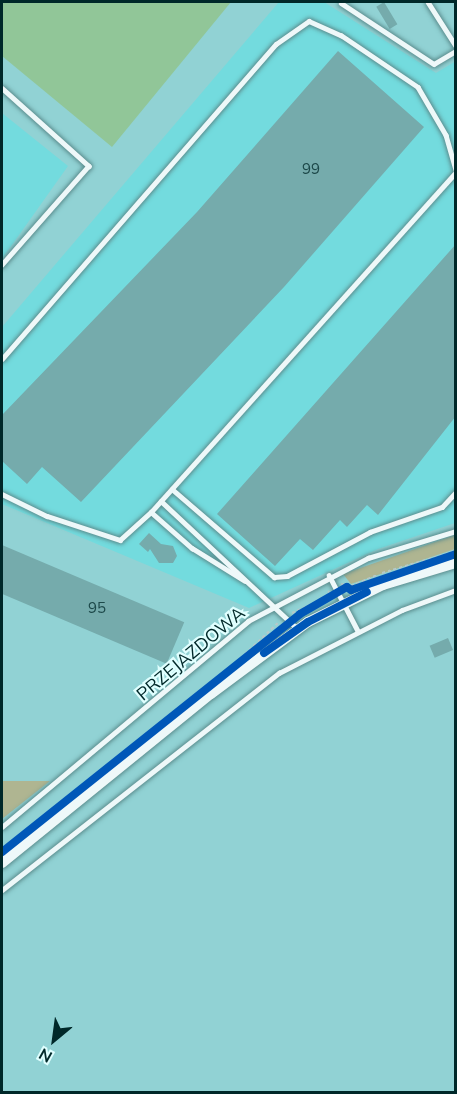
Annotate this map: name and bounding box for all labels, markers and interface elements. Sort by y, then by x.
house number: 99 [302,160,320,178]
house number: 95 [88,599,106,617]
street label: PRZEJAZDOWA [133,602,249,706]
north arrow [24,1010,84,1070]
text: N [35,1044,55,1067]

